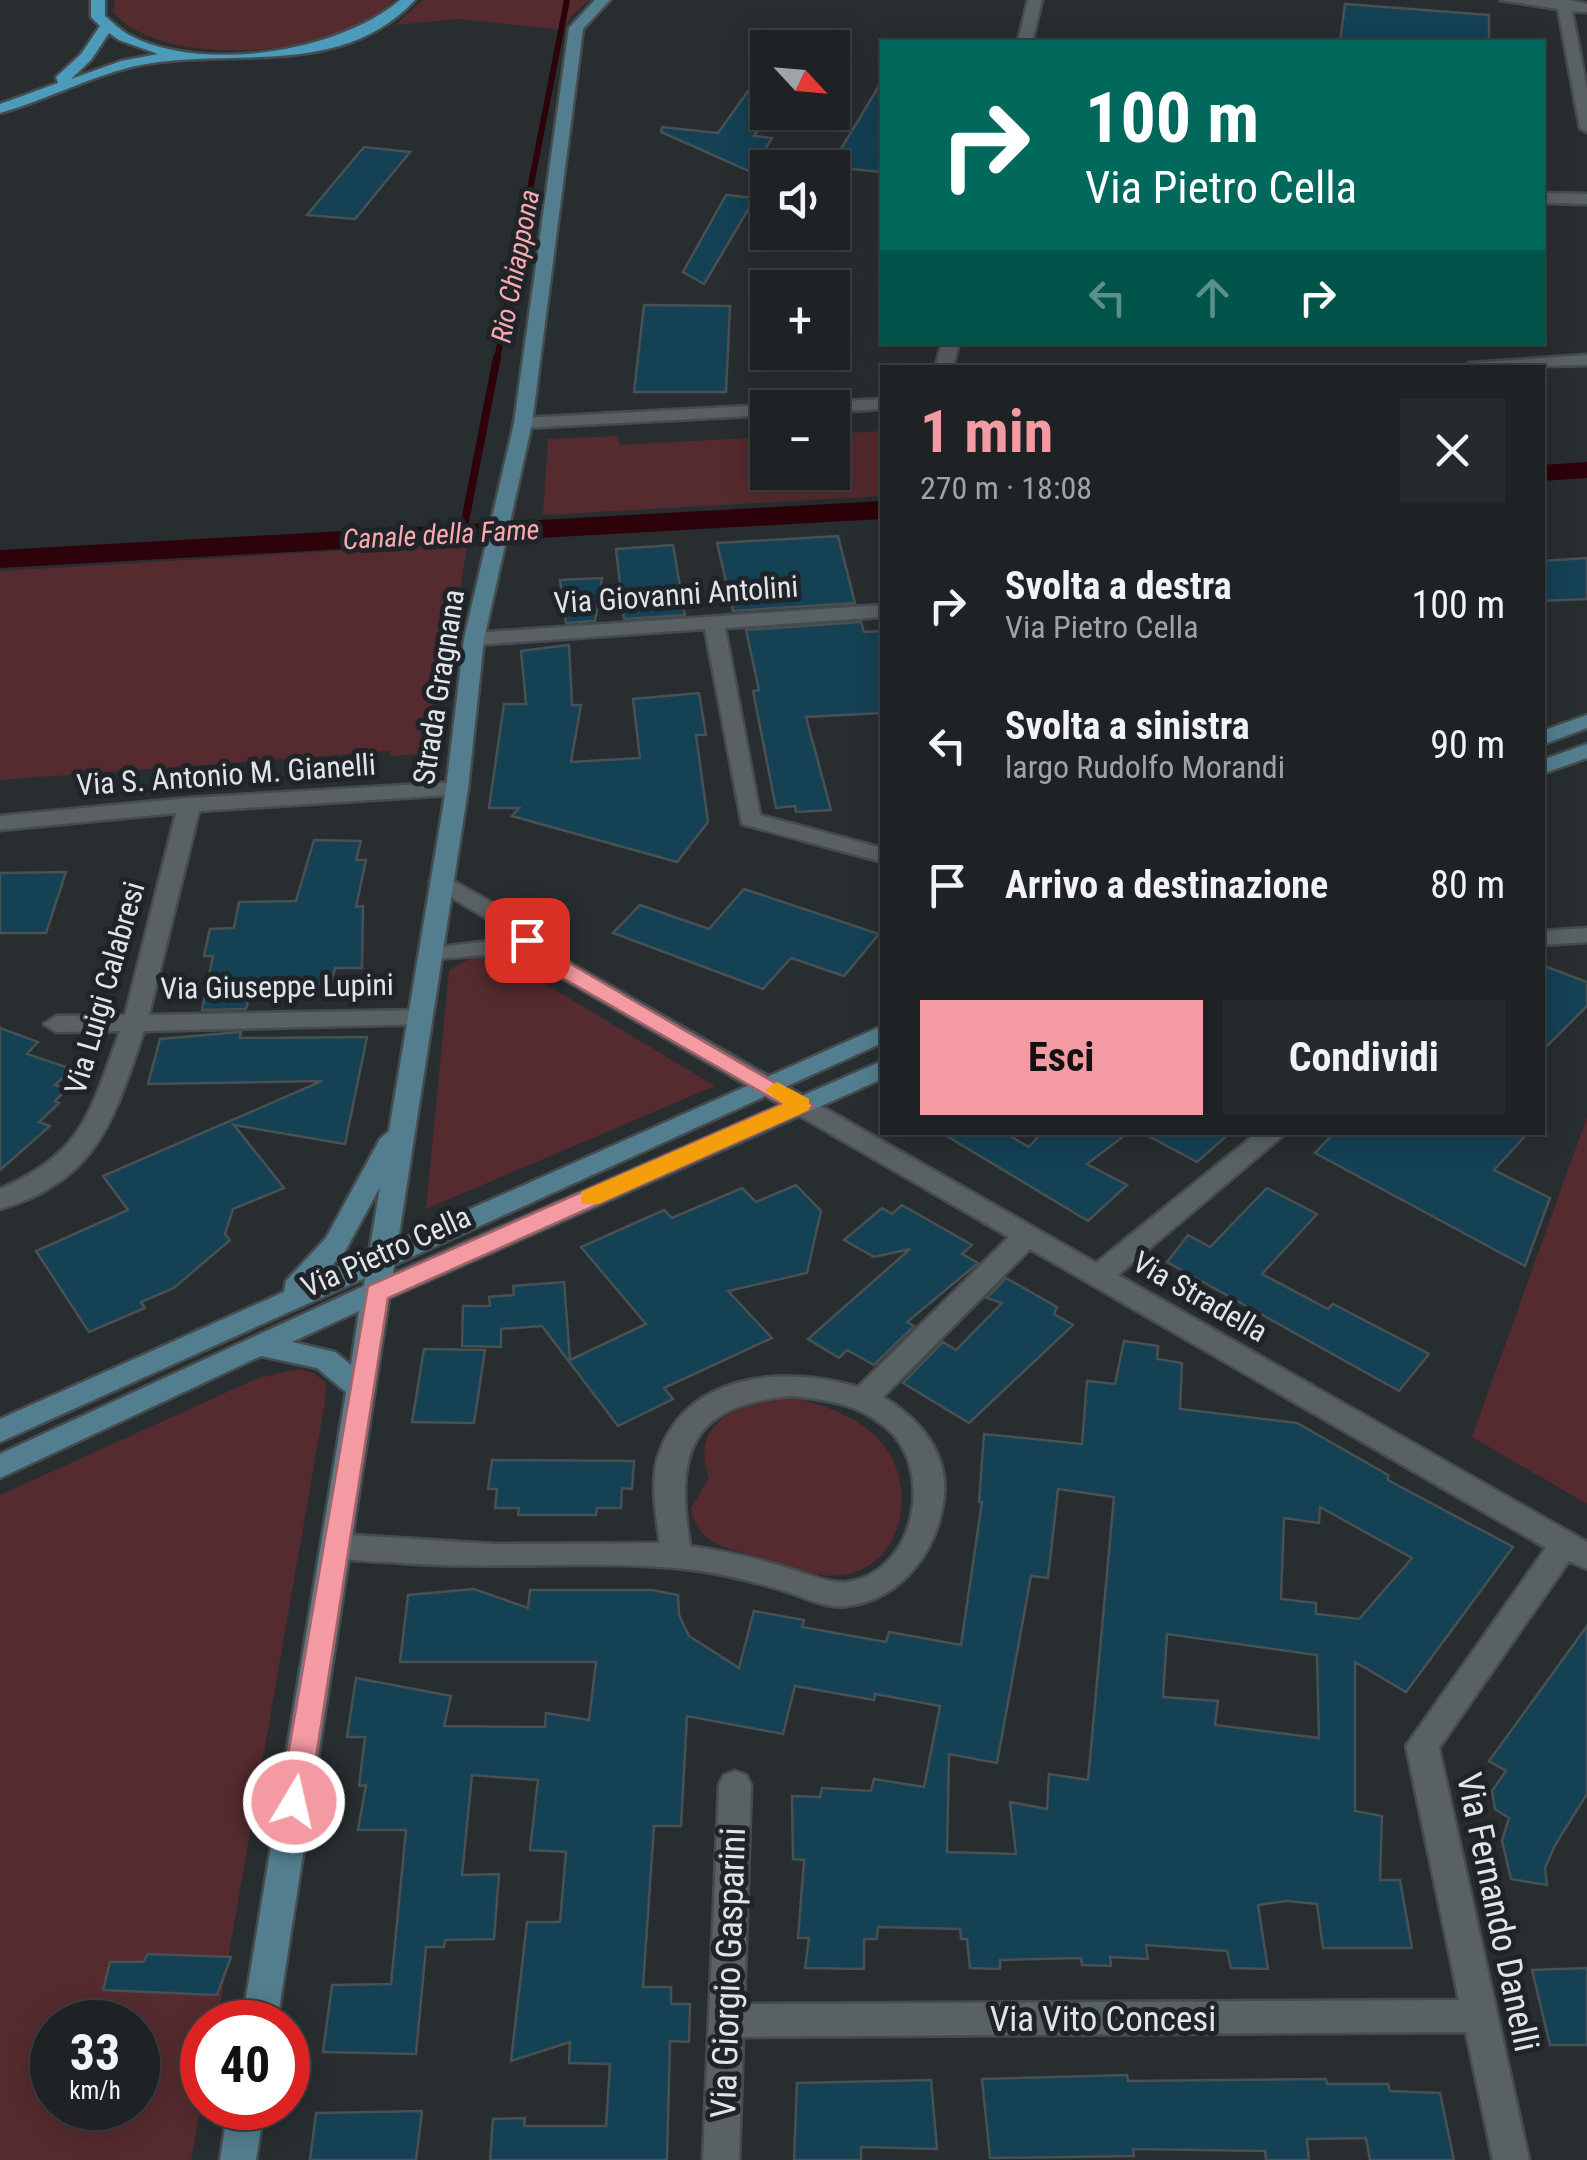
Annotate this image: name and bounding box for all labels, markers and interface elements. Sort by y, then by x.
north arrow [750,30,850,130]
map controls [750,30,850,490]
text: 100 m [1085,77,1259,159]
icon: right [920,80,1050,210]
button: sound [750,150,850,250]
text: Via Pietro Cella [1085,161,1357,214]
water label: Rio Chiappona [485,187,546,345]
button: + [750,270,850,370]
icon: left [1080,270,1135,325]
icon: ahead [1185,270,1240,325]
icon: right [1290,270,1345,325]
button: − [750,390,850,490]
text: 1 min [920,396,1053,467]
button: close [1400,398,1505,503]
text: 270 m · 18:08 [920,469,1092,507]
water label: Canale della Fame [342,513,540,556]
text: Svolta a destra [1005,564,1232,608]
street label: Via Giovanni Antolini [553,569,799,620]
icon: right [920,578,975,633]
text: 100 m [1411,583,1505,627]
street label: Strada Gragnana [406,587,471,787]
text: Via Pietro Cella [1005,608,1199,646]
text: Svolta a sinistra [1005,704,1250,748]
icon: left [920,718,975,773]
text: 90 m [1430,723,1505,767]
street label: Via S. Antonio M. Gianelli [75,747,377,802]
text: largo Rudolfo Morandi [1005,748,1285,786]
icon: arrive [920,858,975,913]
text: Arrivo a destinazione [1005,863,1328,907]
text: 80 m [1430,863,1505,907]
street label: Via Luigi Calabresi [57,878,152,1098]
pin [485,898,570,983]
icon: arrive [500,913,555,968]
street label: Via Giuseppe Lupini [160,967,394,1006]
button: Esci [920,1000,1203,1115]
button: Condividi [1223,1000,1505,1115]
street label: Via Pietro Cella [296,1199,476,1304]
street label: Via Stradella [1127,1244,1274,1349]
position arrow [242,1750,346,1854]
street label: Via Fernando Danelli [1448,1769,1547,2055]
street label: Via Giorgio Gasparini [703,1827,754,2119]
street label: Via Vito Concesi [990,1999,1216,2040]
speed limit sign: 40 [180,2000,310,2130]
text: 33 [70,2024,120,2082]
text: km/h [69,2076,121,2105]

